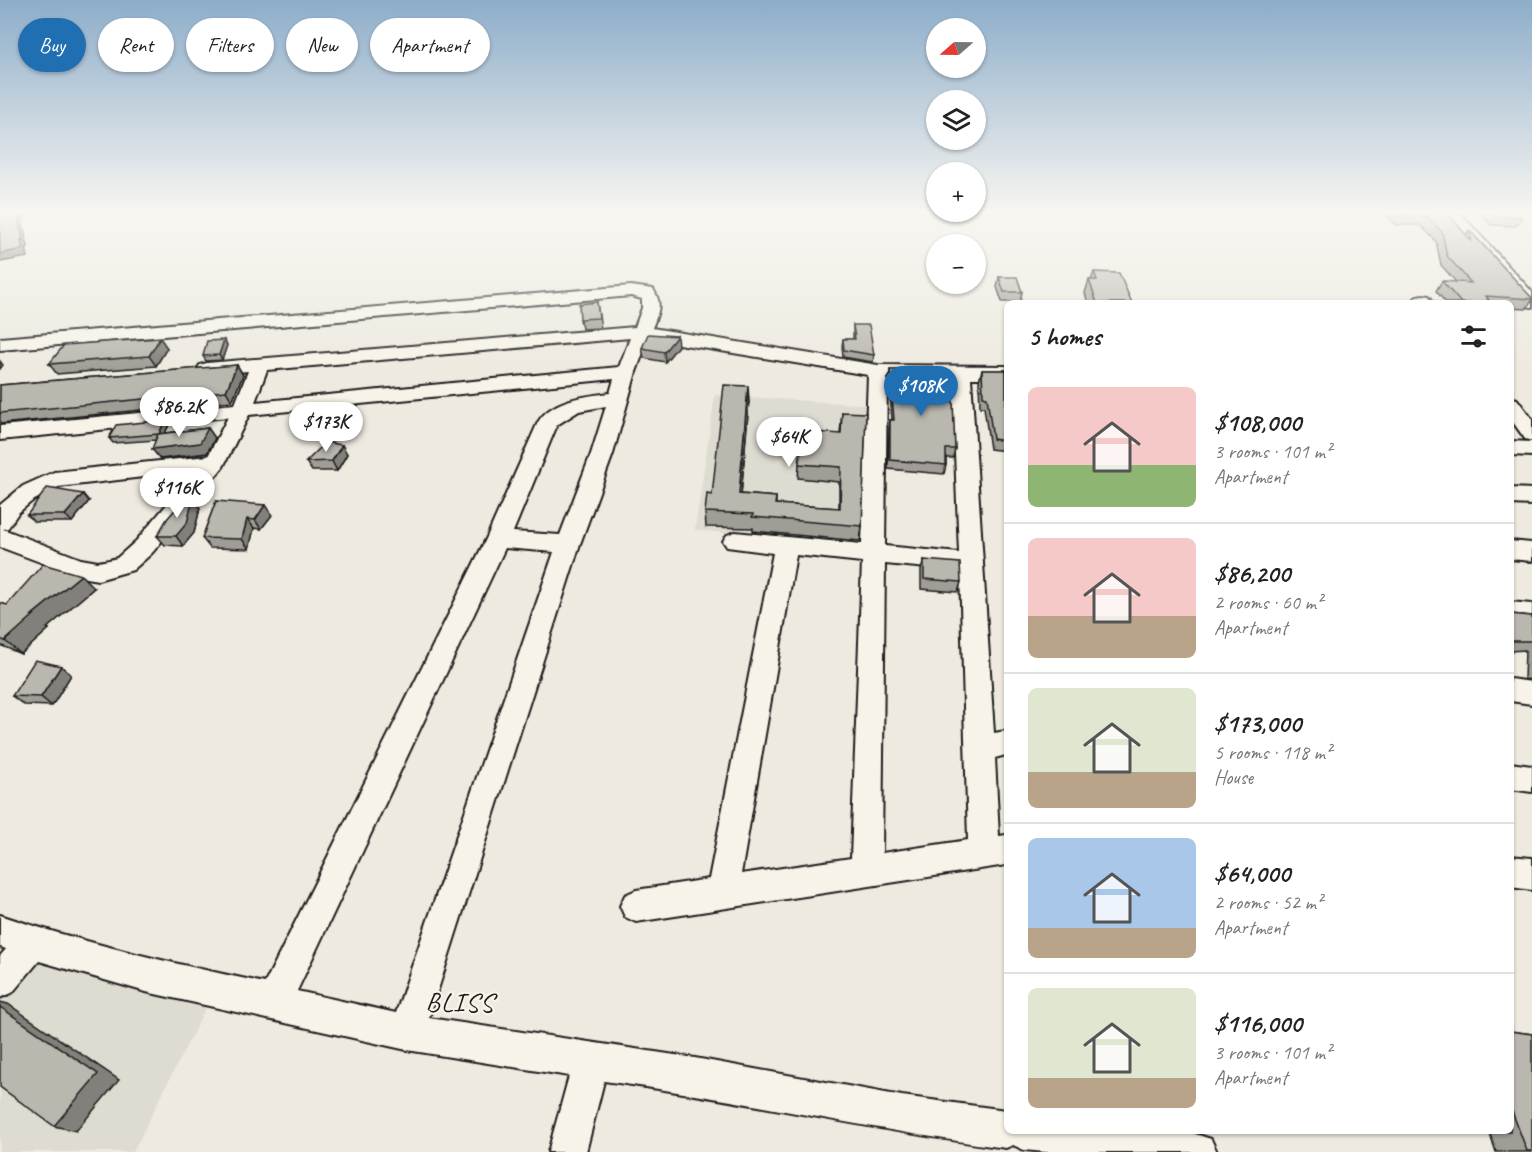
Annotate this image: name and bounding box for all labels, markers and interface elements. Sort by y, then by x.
chip: Buy [18,18,86,72]
chip: Rent [98,18,174,72]
chip: Filters [186,18,274,72]
chip: New [286,18,358,72]
chip: Apartment [370,18,490,72]
north arrow [926,18,986,78]
map controls [926,18,986,294]
button: layers [926,90,986,150]
button: + [926,162,986,222]
button: − [926,234,986,294]
text: 5 homes [1028,320,1101,353]
icon: filters [1457,320,1490,353]
pin: $108K [879,366,963,417]
text: $108K [898,373,944,398]
pin: $86.2K [130,387,228,438]
text: $86.2K [154,394,204,419]
pin: $173K [284,402,368,453]
text: $108,000 [1214,406,1301,439]
text: $173K [303,409,349,434]
icon: home [1076,411,1148,483]
pin: $64K [753,417,825,468]
text: $64K [770,424,808,449]
text: 3 rooms · 101 m² [1214,439,1331,464]
text: Apartment [1214,464,1287,489]
pin: $116K [135,468,219,519]
text: $116K [154,475,200,500]
text: $86,200 [1214,557,1290,590]
icon: home [1076,562,1148,634]
text: 2 rooms · 60 m² [1214,590,1322,615]
text: Apartment [1214,615,1287,640]
text: $173,000 [1214,707,1301,740]
icon: home [1076,712,1148,784]
text: 5 rooms · 118 m² [1214,740,1331,765]
text: House [1214,765,1253,790]
text: $64,000 [1214,857,1290,890]
icon: home [1076,862,1148,934]
text: 2 rooms · 52 m² [1214,890,1322,915]
text: Apartment [1214,915,1287,940]
district label: BLISS [425,985,498,1019]
text: $116,000 [1214,1007,1302,1040]
icon: home [1076,1012,1148,1084]
text: 3 rooms · 101 m² [1214,1040,1331,1065]
text: Apartment [1214,1065,1287,1090]

